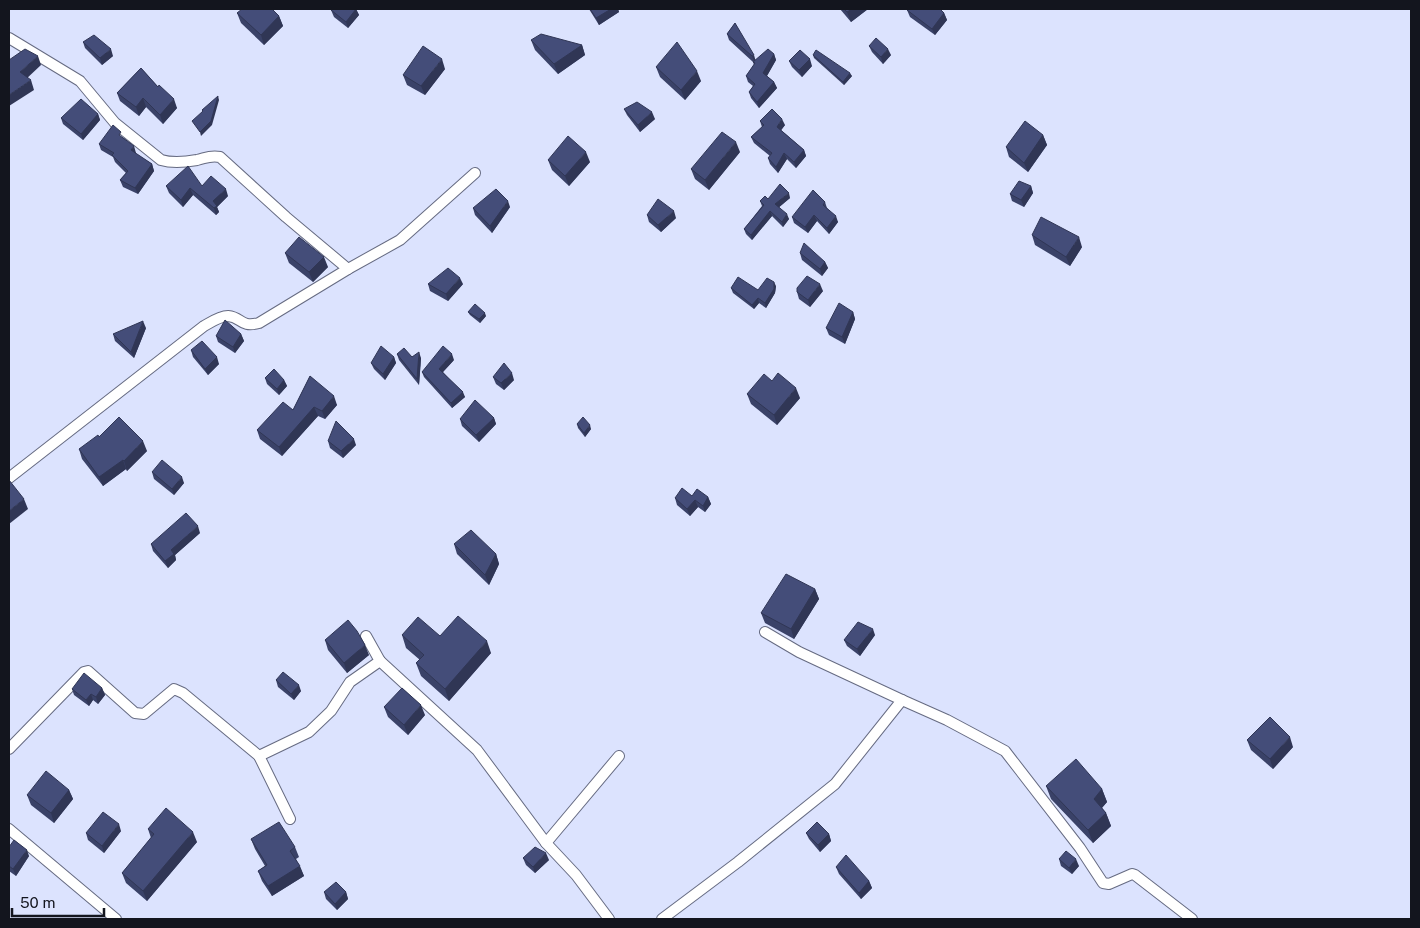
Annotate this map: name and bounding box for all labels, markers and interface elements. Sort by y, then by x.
scale bar [12,886,105,918]
text: 50 m [20,894,55,911]

